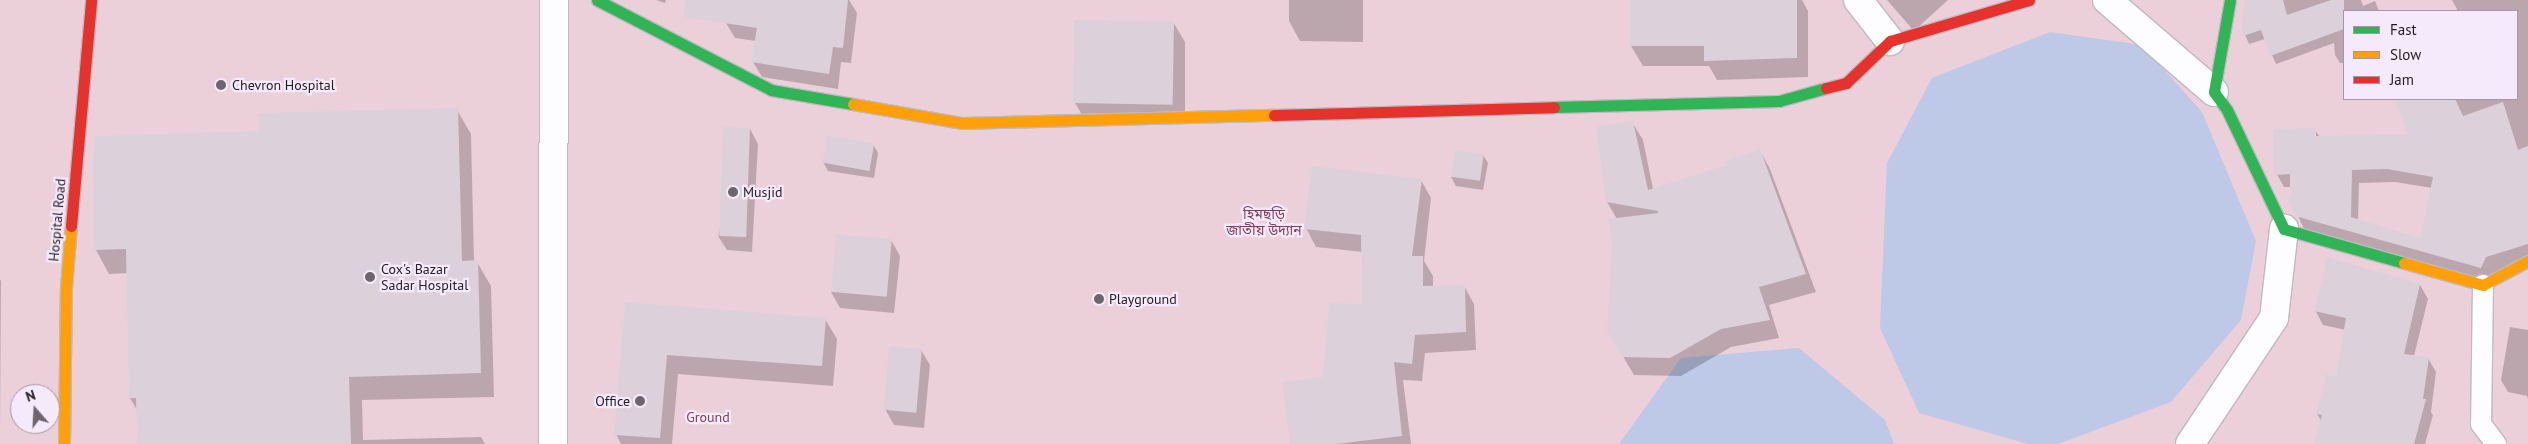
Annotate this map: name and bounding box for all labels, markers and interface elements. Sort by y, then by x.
legend [2343,10,2518,100]
text: Fast [2390,20,2417,39]
text: Slow [2390,45,2421,64]
text: Jam [2390,70,2414,89]
place label: Chevron Hospital [232,77,335,93]
marker: Chevron Hospital [214,78,228,92]
street label: Hospital Road [45,178,69,262]
place label: Musjid [743,184,783,200]
marker: Musjid [727,186,739,198]
park label: হিমছড়ি জাতীয় উদ্যান [1226,206,1302,238]
place label: Cox's Bazar Sadar Hospital [381,261,468,294]
marker: Cox's Bazar Sadar Hospital [363,270,377,284]
place label: Playground [1109,291,1177,307]
marker: Playground [1093,293,1105,305]
north arrow [10,384,60,434]
text: N [23,386,38,406]
place label: Office [595,393,630,409]
marker: Office [634,395,646,407]
park label: Ground [686,409,730,425]

